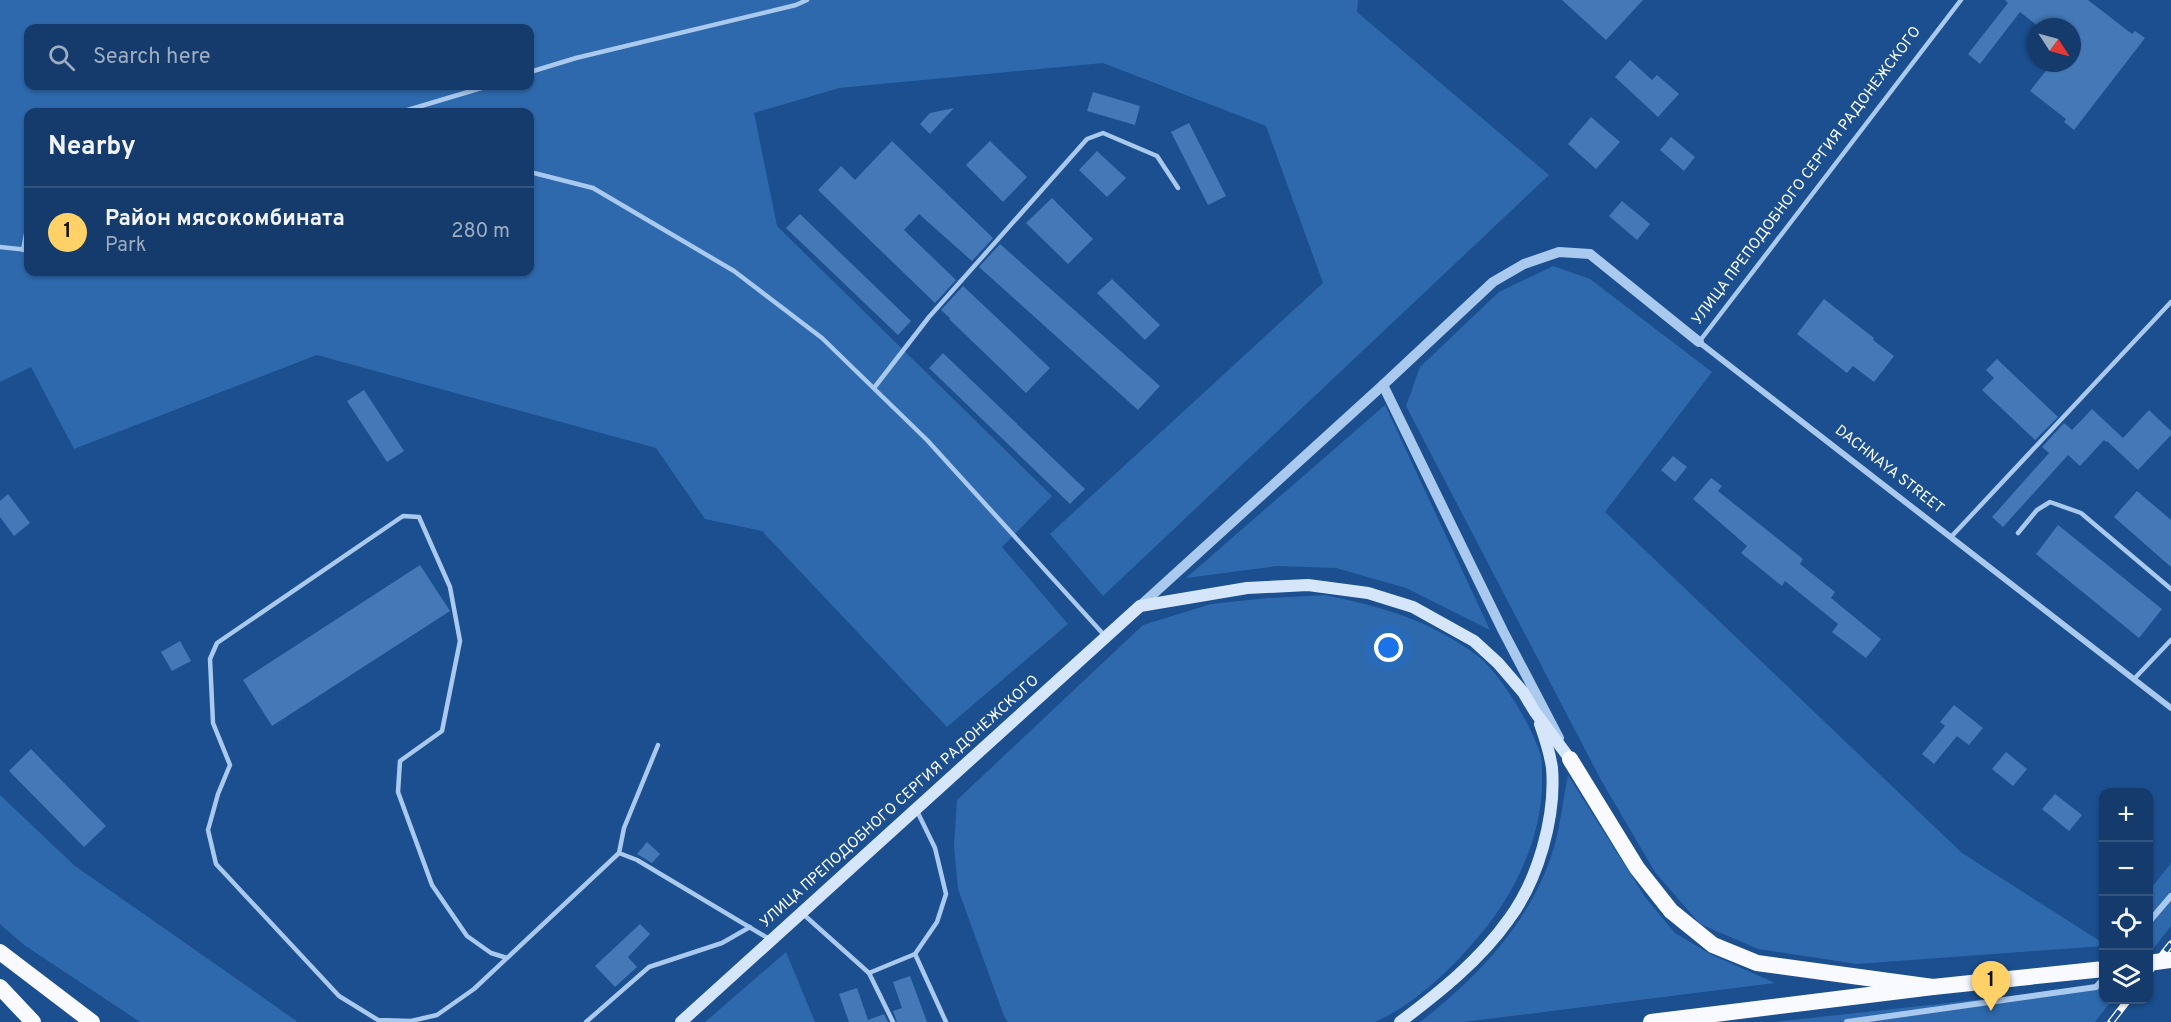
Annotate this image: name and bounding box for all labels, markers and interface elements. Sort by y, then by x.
north arrow [2027,18,2081,72]
street label: УЛИЦА ПРЕПОДОБНОГО СЕРГИЯ РАДОНЕЖСКОГО [1688,23,1926,329]
search box [24,24,534,90]
icon: search [45,41,78,74]
text: Search here [93,44,211,71]
text: Nearby [48,131,136,164]
text: Район мясокомбината [105,206,345,233]
text: 1 [64,219,72,245]
text: 280 m [451,219,510,245]
text: Park [105,233,146,259]
street label: DACHNAYA STREET [1831,421,1947,519]
your location [1374,633,1403,662]
street label: УЛИЦА ПРЕПОДОБНОГО СЕРГИЯ РАДОНЕЖСКОГО [757,672,1043,932]
map controls [2099,788,2153,1004]
button: + [2099,788,2153,842]
button: − [2099,842,2153,896]
button: locate [2099,896,2153,950]
button: layers [2099,950,2153,1004]
pin: 1 [1972,962,2010,1011]

